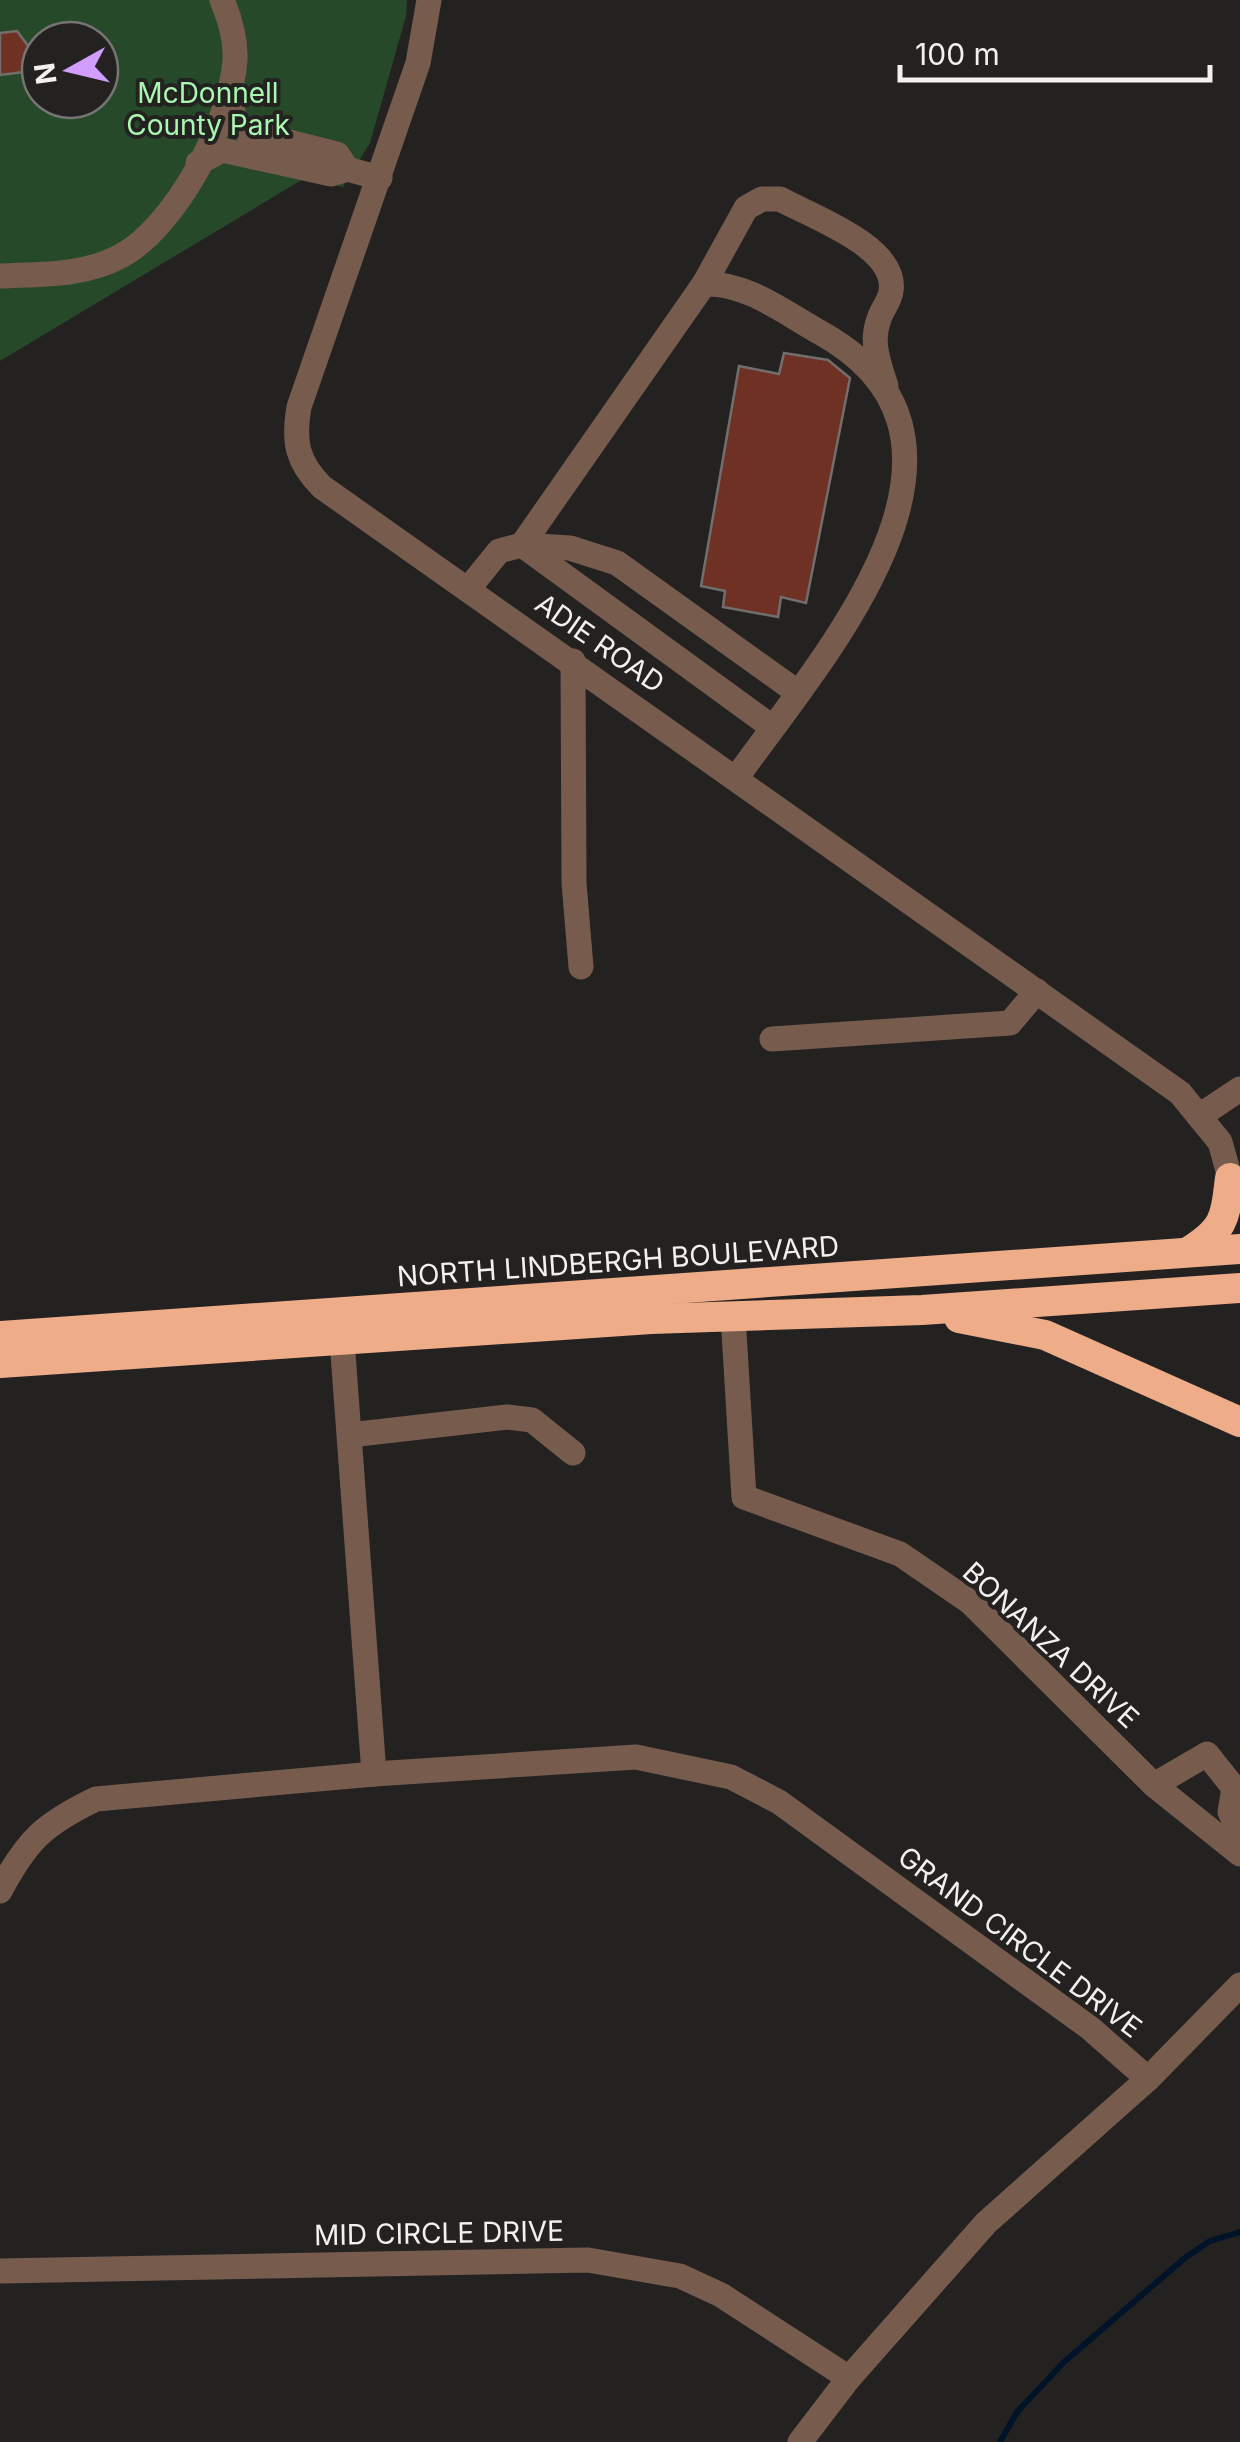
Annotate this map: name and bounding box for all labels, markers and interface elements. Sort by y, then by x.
north arrow [20,20,120,120]
scale bar [900,20,1210,82]
text: 100 m [915,36,1000,72]
text: N [27,61,64,86]
park label: McDonnell County Park [126,76,290,142]
street label: ADIE ROAD [529,586,671,700]
street label: NORTH LINDBERGH BOULEVARD [396,1229,840,1293]
street label: BONANZA DRIVE [956,1555,1146,1735]
street label: GRAND CIRCLE DRIVE [891,1839,1149,2045]
street label: MID CIRCLE DRIVE [314,2214,564,2252]

